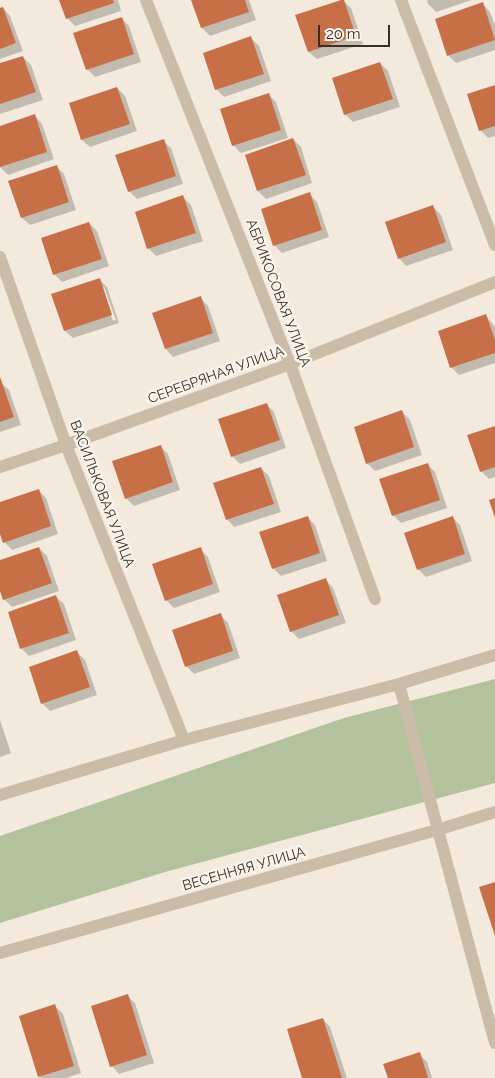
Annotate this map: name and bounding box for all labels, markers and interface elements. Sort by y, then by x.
scale bar [320,15,392,47]
text: 20 m [326,25,361,43]
street label: АБРИКОСОВАЯ УЛИЦА [242,217,314,369]
street label: СЕРЕБРЯНАЯ УЛИЦА [146,343,286,407]
street label: ВАСИЛЬКОВАЯ УЛИЦА [66,418,138,570]
street label: ВЕСЕННЯЯ УЛИЦА [181,843,307,895]

